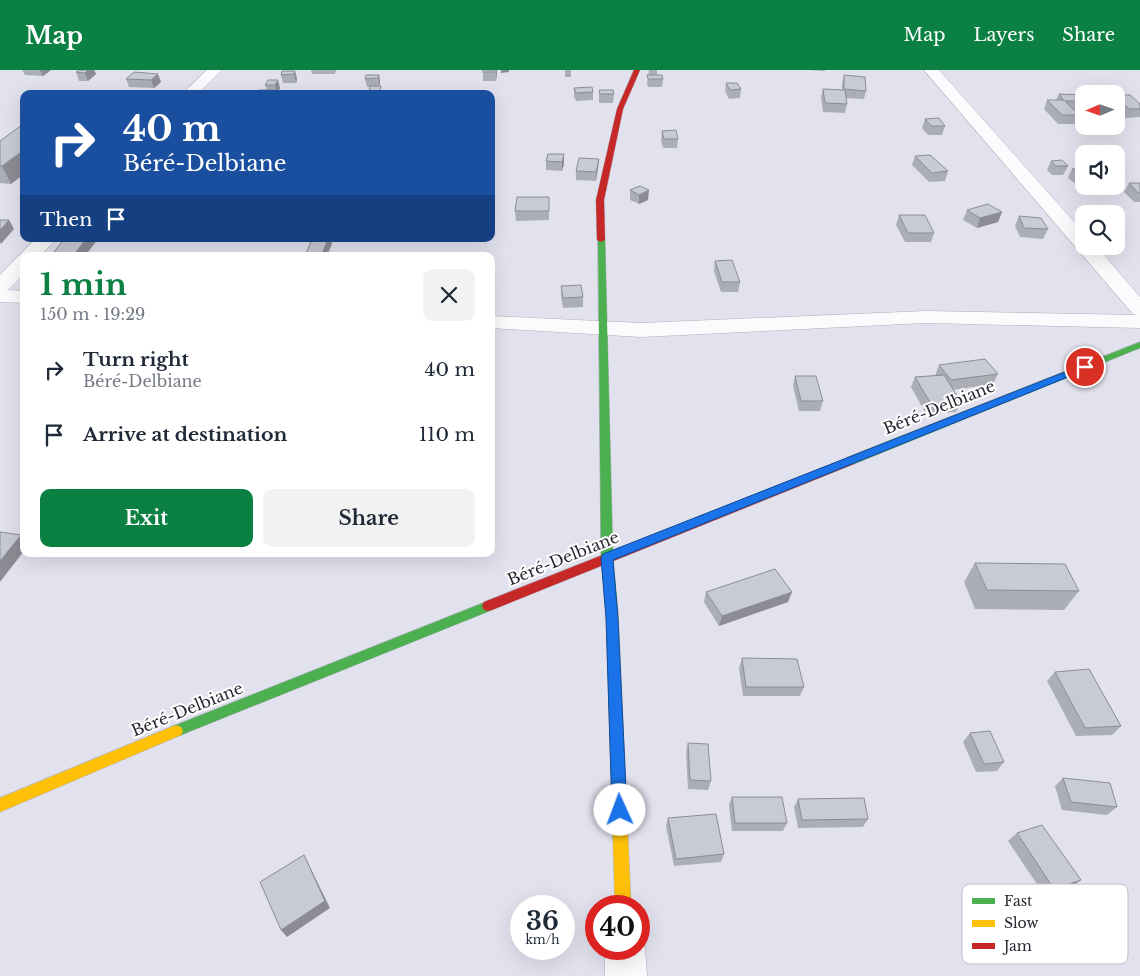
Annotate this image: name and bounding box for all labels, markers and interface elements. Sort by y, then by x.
text: Map [25,21,83,50]
text: Map [904,24,945,46]
text: Layers [973,24,1034,46]
text: Share [1062,24,1115,46]
north arrow [1075,85,1125,135]
map controls [1075,85,1125,255]
text: 40 m [123,107,221,150]
icon: right [40,110,105,175]
button: sound [1075,145,1125,195]
text: Béré-Delbiane [123,150,286,177]
icon: arrive [102,205,130,233]
button: search [1075,205,1125,255]
text: Then [40,208,92,231]
text: 1 min [40,266,127,303]
button: close [423,269,475,321]
text: 150 m · 19:29 [40,304,145,324]
pin [1064,346,1106,388]
text: Turn right [83,348,189,371]
icon: arrive [1071,353,1099,381]
icon: right [40,356,68,384]
text: 40 m [424,358,475,381]
text: Béré-Delbiane [83,371,202,391]
street label: Béré-Delbiane [880,375,998,439]
icon: arrive [40,421,68,449]
text: Arrive at destination [83,423,287,446]
text: 110 m [419,423,475,446]
button: Exit [40,489,253,547]
button: Share [263,489,475,547]
street label: Béré-Delbiane [504,526,622,590]
street label: Béré-Delbiane [128,677,246,741]
position arrow [593,783,645,835]
legend [962,884,1128,964]
text: Fast [1004,892,1033,910]
speed limit sign: 40 [585,895,650,960]
text: 36 [526,906,559,937]
text: Slow [1004,914,1038,932]
text: km/h [525,932,560,947]
text: Jam [1002,937,1032,955]

